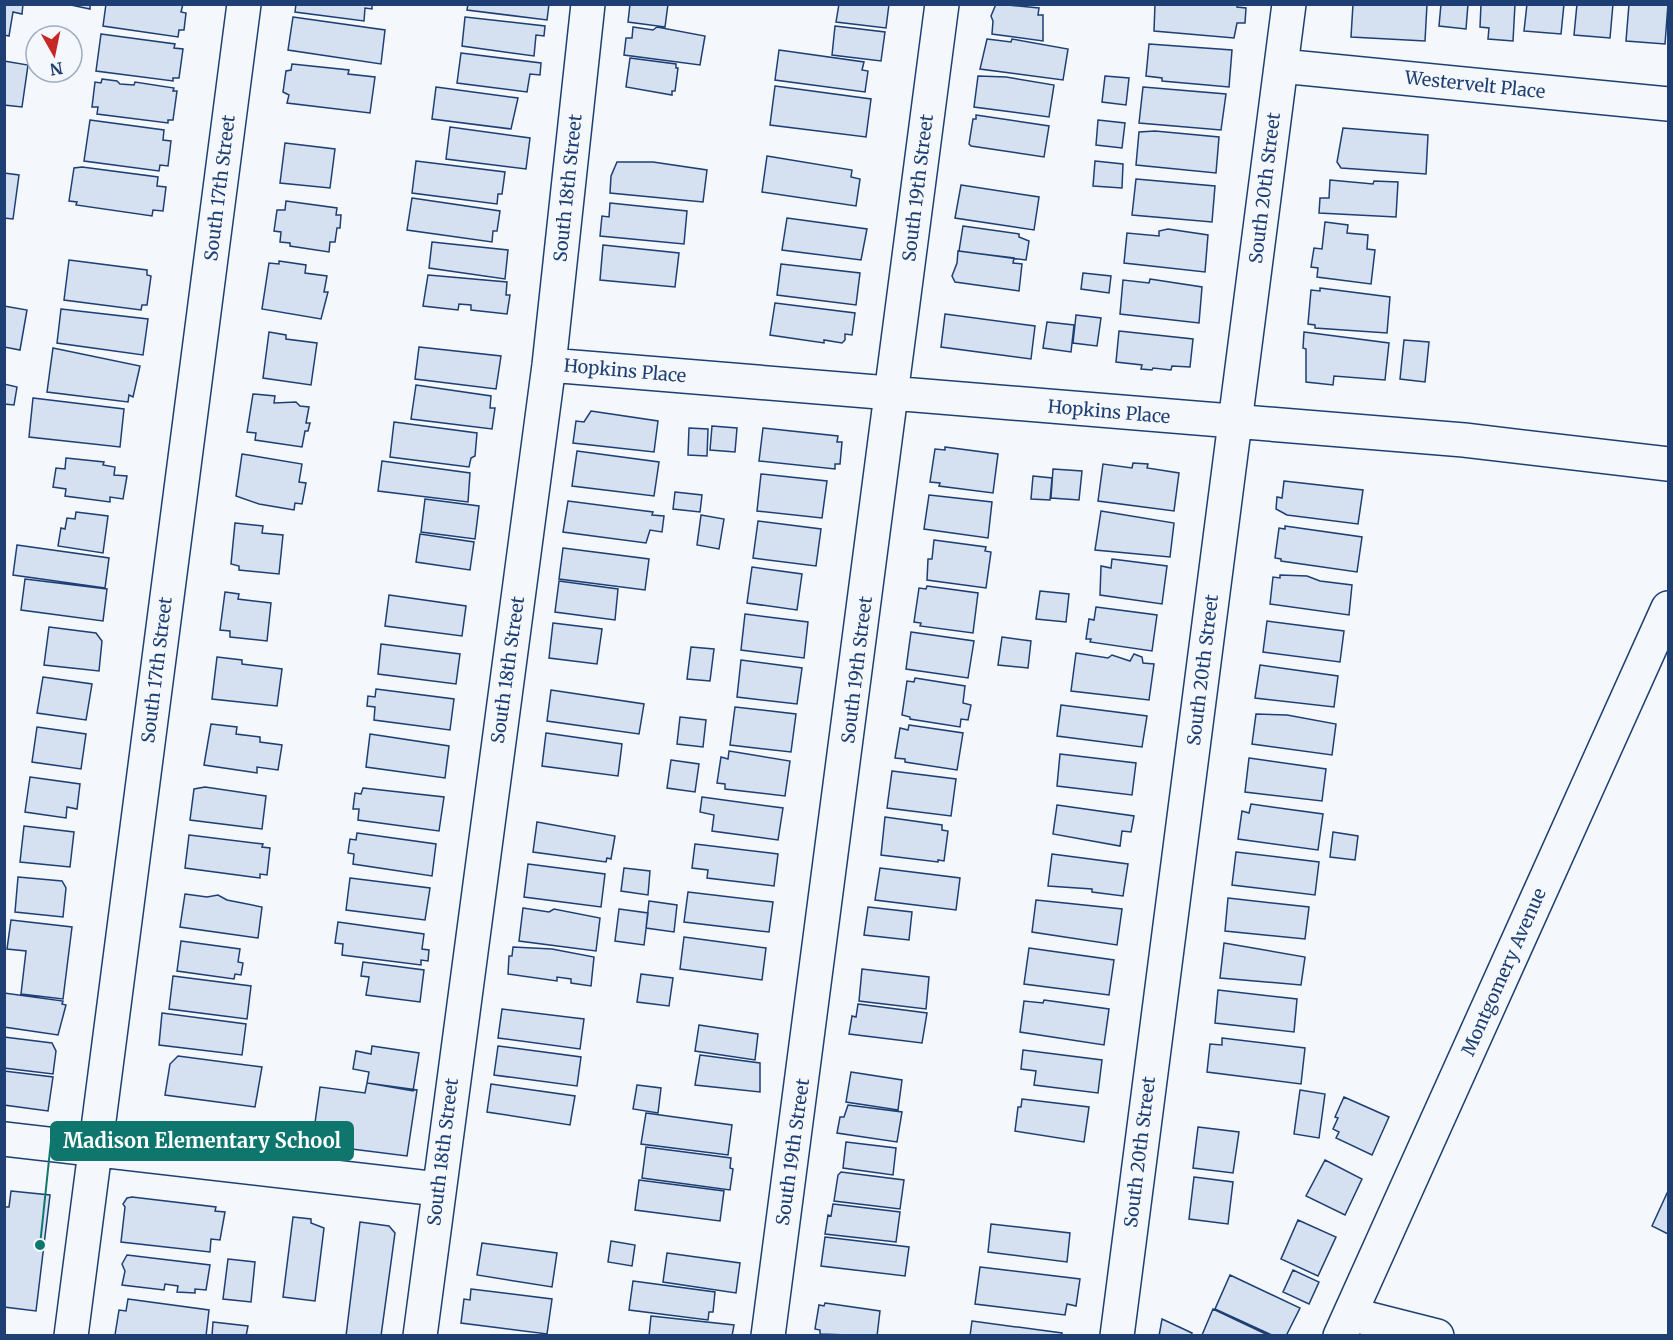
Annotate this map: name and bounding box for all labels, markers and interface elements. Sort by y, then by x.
north arrow [24,24,84,84]
text: N [48,58,64,80]
street label: Westervelt Place [1403,66,1546,103]
street label: South 20th Street [1244,111,1285,265]
street label: South 17th Street [199,113,240,262]
street label: South 18th Street [548,113,587,263]
street label: South 19th Street [897,113,938,263]
street label: Hopkins Place [563,354,687,387]
street label: Hopkins Place [1047,395,1171,428]
street label: South 20th Street [1182,593,1223,747]
street label: South 17th Street [136,595,177,744]
street label: South 18th Street [486,595,529,745]
street label: South 19th Street [836,595,877,745]
street label: Montgomery Avenue [1456,884,1551,1059]
street label: South 20th Street [1119,1075,1160,1229]
street label: South 18th Street [422,1077,463,1227]
street label: South 19th Street [771,1077,814,1227]
callout: Madison Elementary School [51,1122,353,1160]
text: Madison Elementary School [63,1128,341,1153]

